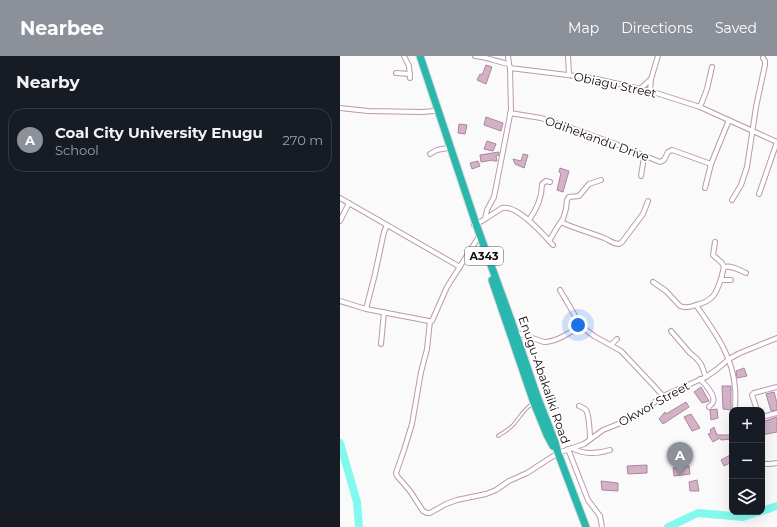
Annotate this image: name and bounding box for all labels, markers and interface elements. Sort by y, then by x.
text: Nearbee [20,17,104,40]
text: Map [568,19,599,37]
text: Directions [621,19,693,37]
text: Saved [715,19,757,37]
street label: Obiagu Street [572,68,658,101]
text: Nearby [16,72,80,92]
street label: Odihekandu Drive [543,113,651,164]
text: Coal City University Enugu [55,123,263,142]
text: A [25,132,35,148]
text: 270 m [282,132,323,148]
text: School [55,142,99,158]
road number: A343 [465,247,503,265]
street label: Enugu-Abakaliki Road [516,314,573,446]
your location [568,315,588,335]
street label: Okwor Street [616,378,692,429]
map controls [729,407,765,515]
button: + [729,407,765,443]
pin: A [667,442,693,475]
button: − [729,443,765,479]
button: layers [729,479,765,515]

